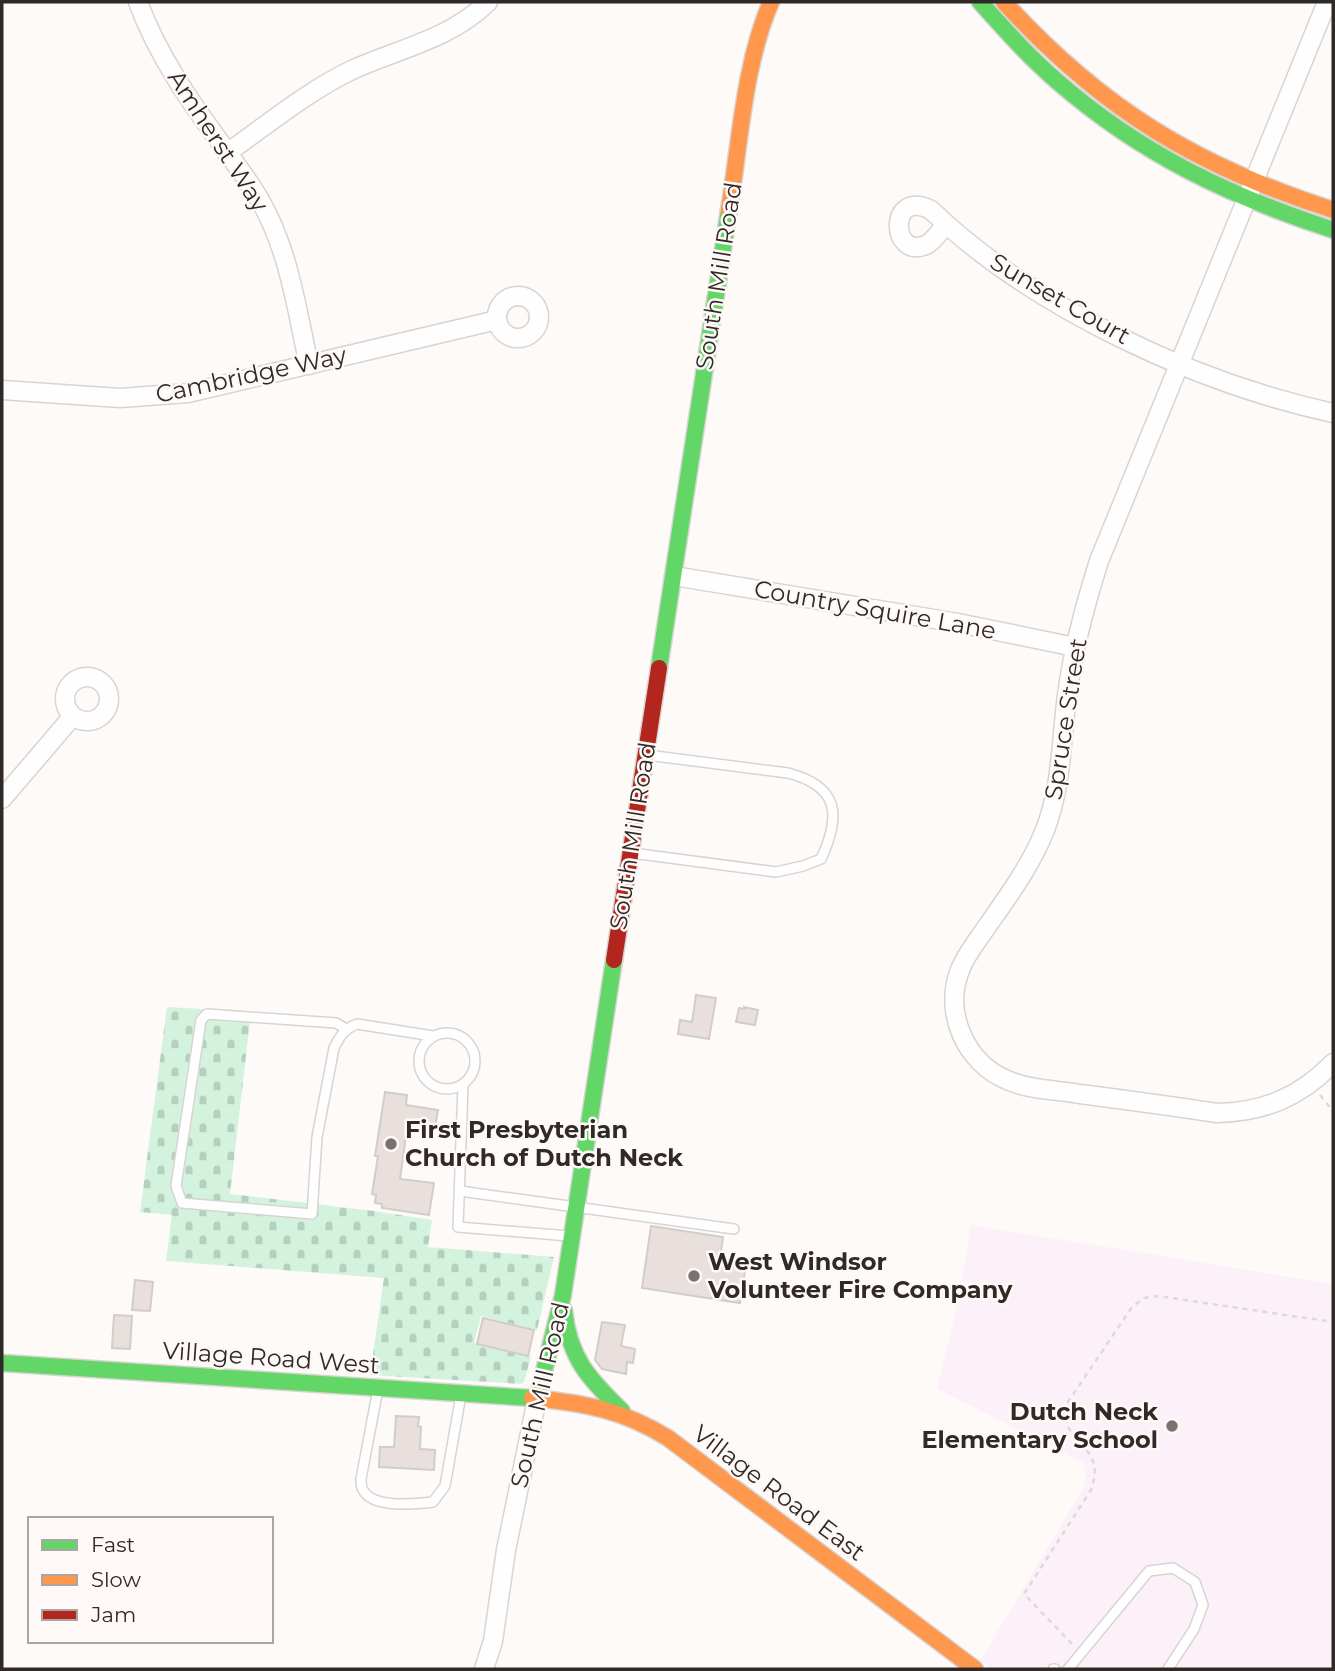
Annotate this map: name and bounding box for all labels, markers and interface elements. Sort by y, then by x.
street label: Amherst Way [162,65,275,217]
street label: South Mill Road [689,180,748,372]
street label: Sunset Court [985,247,1136,350]
street label: Cambridge Way [153,340,349,409]
street label: Country Squire Lane [752,574,998,645]
street label: Spruce Street [1038,636,1093,802]
street label: South Mill Road [603,740,662,932]
place label: First Presbyterian Church of Dutch Neck [405,1115,683,1172]
marker: First Presbyterian Church of Dutch Neck [383,1136,399,1152]
place label: West Windsor Volunteer Fire Company [707,1247,1013,1304]
marker: West Windsor Volunteer Fire Company [686,1268,702,1284]
street label: South Mill Road [504,1299,575,1490]
street label: Village Road West [162,1335,381,1380]
place label: Dutch Neck Elementary School [921,1397,1158,1454]
marker: Dutch Neck Elementary School [1164,1418,1180,1434]
street label: Village Road East [688,1419,871,1567]
legend [28,1517,273,1643]
text: Fast [91,1532,135,1557]
text: Slow [91,1567,141,1592]
text: Jam [90,1602,136,1627]

